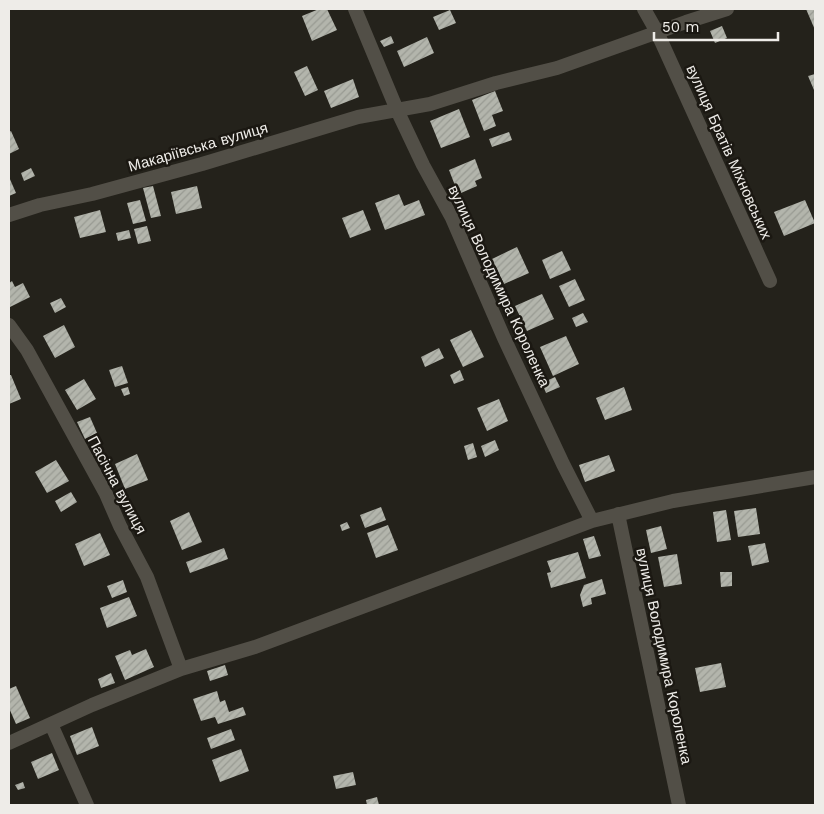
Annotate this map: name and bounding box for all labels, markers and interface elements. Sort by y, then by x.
scale bar [654,10,778,42]
text: 50 m [662,18,699,36]
street label: вулиця Братів Міхновських [682,62,776,242]
street label: Макаріївська вулиця [126,118,270,176]
street label: вулиця Володимира Короленка [444,182,554,390]
street label: Пасічна вулиця [84,433,150,537]
street label: вулиця Володимира Короленка [632,546,696,766]

